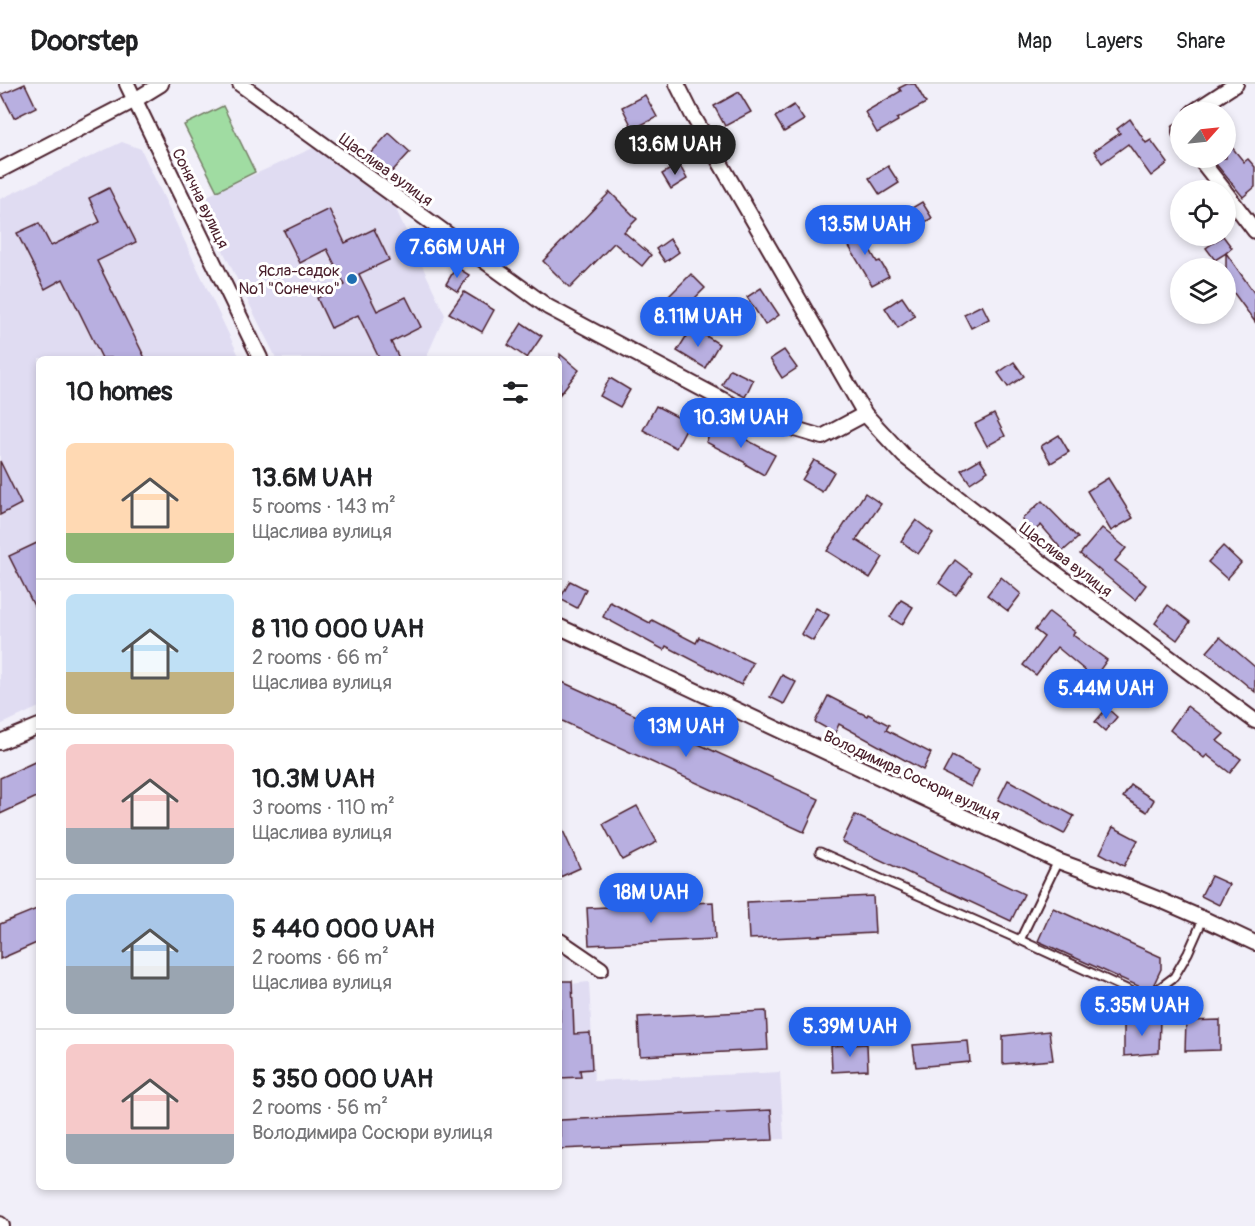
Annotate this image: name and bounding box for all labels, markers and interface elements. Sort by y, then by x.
text: Doorstep [30,24,138,59]
text: Map [1017,28,1052,55]
text: Layers [1085,28,1143,55]
text: Share [1176,28,1225,55]
north arrow [1170,102,1236,168]
map controls [1170,102,1236,324]
pin: 13.6M UAH [606,125,744,176]
street label: Щаслива вулиця [334,129,437,211]
text: 13.6M UAH [629,132,721,157]
street label: Сонячна вулиця [167,145,233,252]
button: locate [1170,180,1236,246]
pin: 13.5M UAH [796,205,934,256]
text: 13.5M UAH [819,212,911,237]
pin: 7.66M UAH [388,228,526,279]
text: 7.66M UAH [409,235,505,260]
button: layers [1170,258,1236,324]
place label: Ясла-садок №1 "Сонечко" [239,261,340,299]
marker: Ясла-садок №1 "Сонечко" [345,272,359,286]
pin: 8.11M UAH [629,297,767,348]
text: 8.11M UAH [654,304,742,329]
text: 10 homes [66,376,172,408]
icon: filters [499,376,532,409]
pin: 10.3M UAH [672,398,810,449]
text: 10.3M UAH [694,405,788,430]
text: 13.6M UAH [252,462,372,494]
icon: home [114,467,186,539]
text: 5 rooms · 143 m² [252,494,396,519]
street label: Щаслива вулиця [1015,518,1116,601]
text: Щаслива вулиця [252,519,392,544]
text: 8 110 000 UAH [252,613,424,645]
icon: home [114,618,186,690]
text: 2 rooms · 66 m² [252,645,389,670]
pin: 5.44M UAH [1037,669,1175,720]
text: Щаслива вулиця [252,670,392,695]
text: 5.44M UAH [1058,676,1154,701]
pin: 13M UAH [631,707,741,758]
text: 13M UAH [648,714,724,739]
street label: Володимира Сосюри вулиця [820,726,1003,826]
text: 10.3M UAH [252,763,375,795]
icon: home [114,768,186,840]
text: 3 rooms · 110 m² [252,795,395,820]
text: Щаслива вулиця [252,820,392,845]
pin: 18M UAH [596,873,706,924]
text: 18M UAH [613,880,689,905]
text: 5 440 000 UAH [252,913,435,945]
icon: home [114,918,186,990]
text: 2 rooms · 66 m² [252,945,389,970]
text: Щаслива вулиця [252,970,392,995]
pin: 5.35M UAH [1073,986,1211,1037]
text: 5.35M UAH [1095,993,1189,1018]
pin: 5.39M UAH [781,1007,919,1058]
text: 5.39M UAH [803,1014,897,1039]
text: 5 350 000 UAH [252,1063,433,1095]
icon: home [114,1068,186,1140]
text: 2 rooms · 56 m² [252,1095,388,1120]
text: Володимира Сосюри вулиця [252,1120,493,1145]

